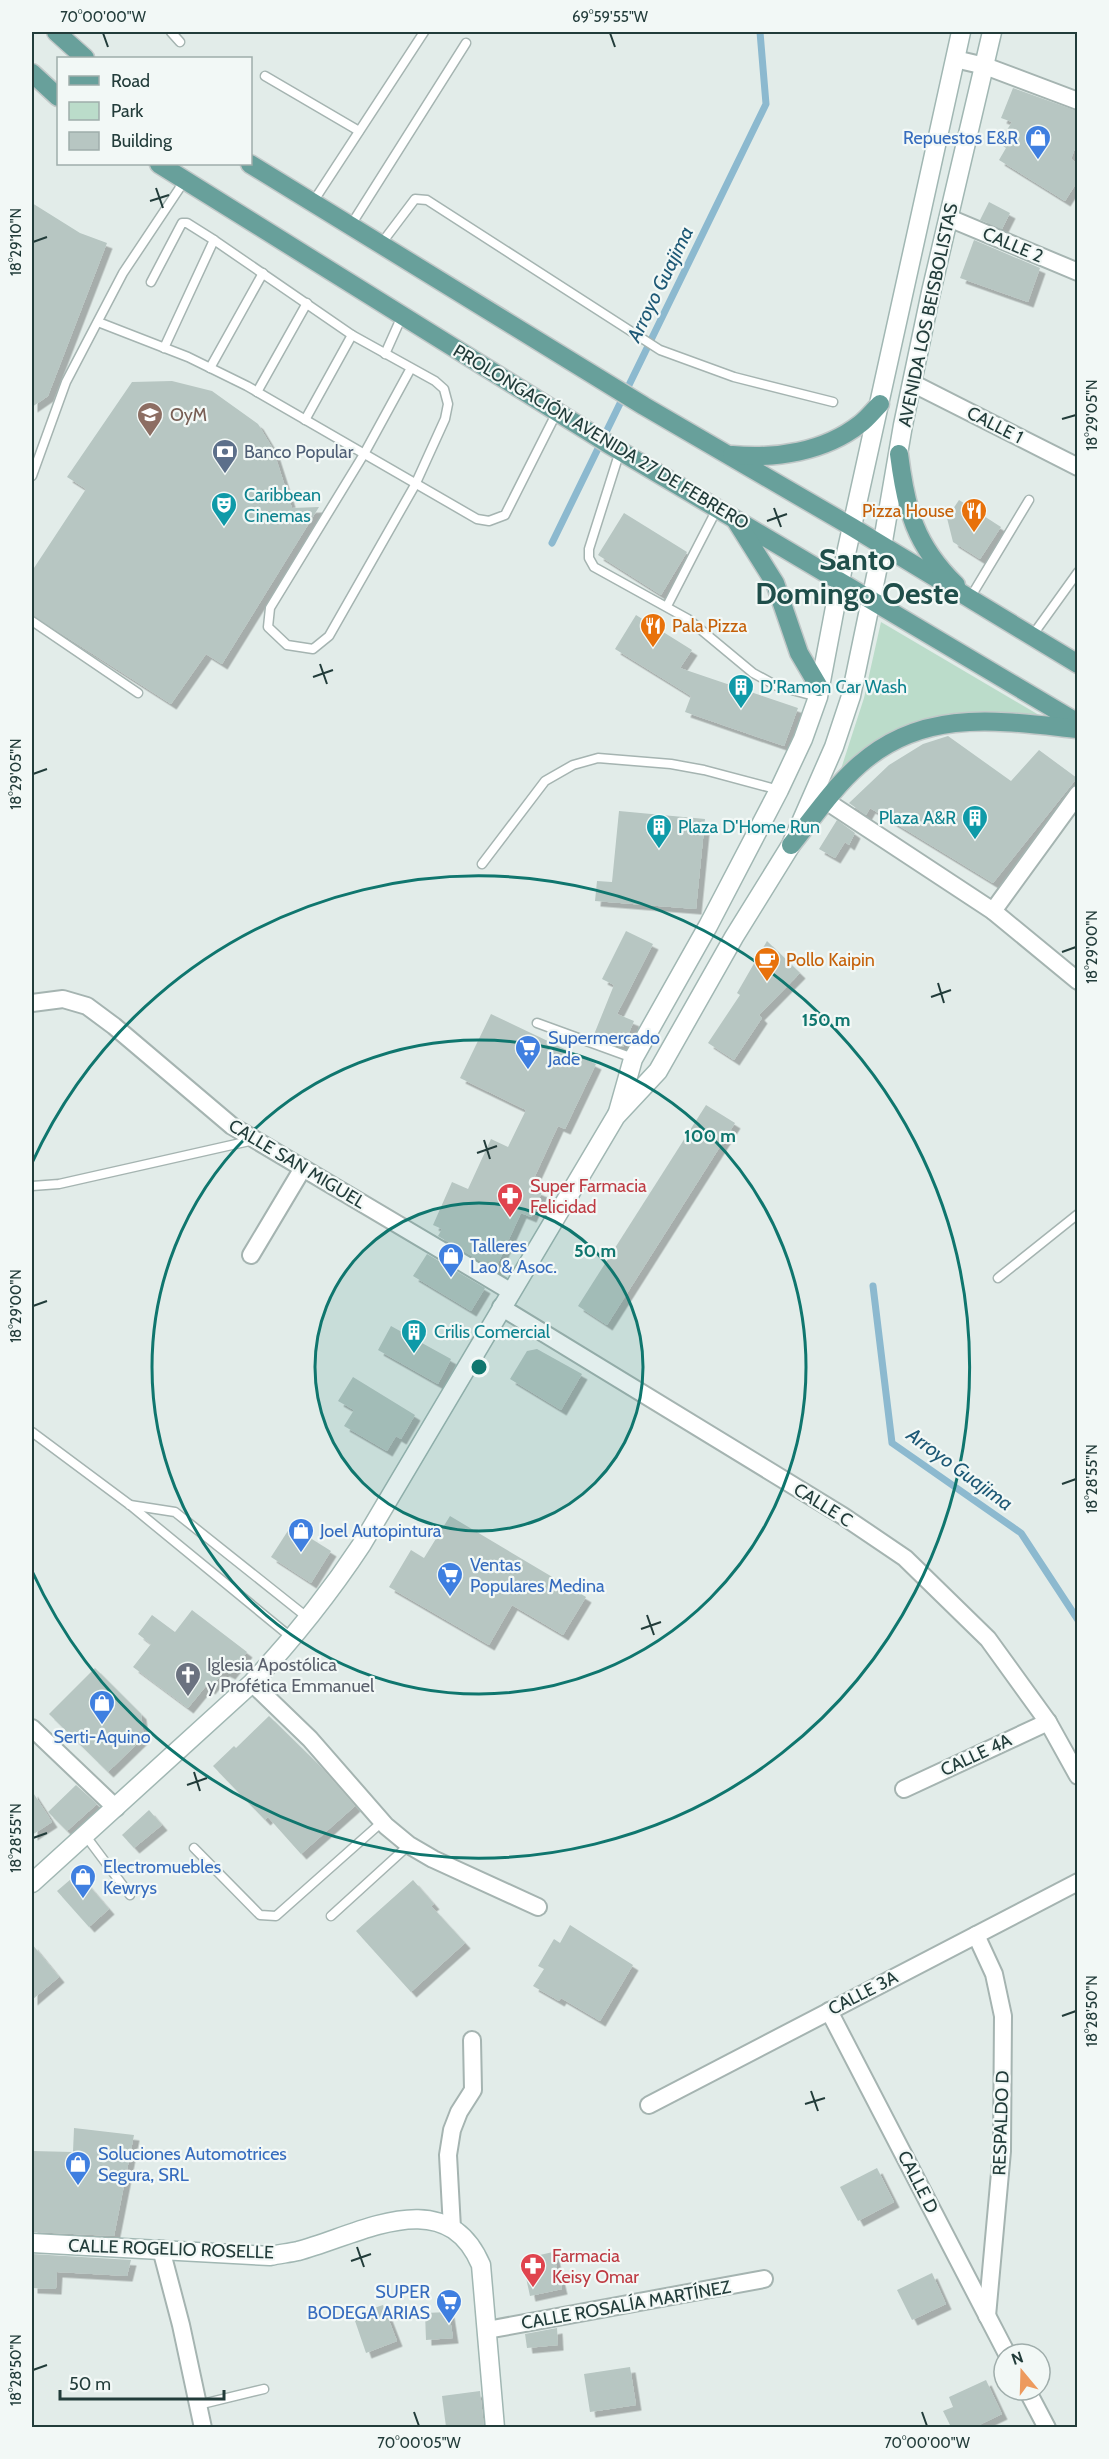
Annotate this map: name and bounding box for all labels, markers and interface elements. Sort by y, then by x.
text: 70°00'00"W [60,8,147,26]
text: 69°59'55"W [572,8,649,26]
legend [57,57,252,165]
text: Road [111,70,150,92]
text: Park [111,100,144,122]
shop icon: Repuestos E&R [1023,123,1053,161]
place label: Repuestos E&R [903,127,1018,149]
text: Building [111,130,173,152]
street label: AVENIDA LOS BEISBOLISTAS [894,201,962,429]
text: 18°29'10"N [7,208,25,276]
water label: Arroyo Guajima [621,222,698,347]
street label: CALLE 2 [979,222,1047,268]
street label: PROLONGACIÓN AVENIDA 27 DE FEBRERO [449,340,753,534]
text: 18°29'05"N [1083,379,1101,451]
school or university icon: OyM [135,400,165,438]
street label: CALLE 1 [963,402,1027,448]
place label: OyM [170,404,207,426]
bank icon: Banco Popular [210,437,240,475]
place label: Banco Popular [244,441,354,463]
place label: Caribbean Cinemas [244,484,321,527]
theatre icon: Caribbean Cinemas [209,490,239,528]
restaurant icon: Pizza House [959,496,989,534]
place label: Pizza House [862,500,954,522]
district label: Santo Domingo Oeste [755,541,959,612]
restaurant icon: Pala Pizza [638,611,668,649]
place label: Pala Pizza [672,615,748,637]
building icon: D'Ramon Car Wash [726,672,756,710]
place label: D'Ramon Car Wash [760,676,907,698]
text: 18°29'05"N [7,738,25,810]
building icon: Plaza A&R [960,803,990,841]
place label: Plaza A&R [879,807,956,829]
building icon: Plaza D'Home Run [644,812,674,850]
place label: Plaza D'Home Run [678,816,820,838]
text: 18°29'00"N [1083,910,1101,984]
cafe icon: Pollo Kaipin [752,945,782,983]
place label: Pollo Kaipin [786,949,875,971]
text: 150 m [802,1009,850,1031]
place label: Supermercado Jade [547,1027,660,1070]
supermarket icon: Supermercado Jade [513,1033,543,1071]
street label: CALLE SAN MIGUEL [225,1114,369,1214]
text: 100 m [684,1125,736,1147]
place label: Super Farmacia Felicidad [530,1175,647,1218]
pharmacy icon: Super Farmacia Felicidad [495,1181,525,1219]
place label: Talleres Lao & Asoc. [470,1235,557,1278]
text: 50 m [574,1240,616,1262]
shop icon: Talleres Lao & Asoc. [436,1241,466,1279]
text: 18°29'00"N [7,1269,25,1343]
building icon: Crilis Comercial [399,1317,429,1355]
place label: Crilis Comercial [434,1321,551,1343]
centre of rings [469,1357,489,1377]
water label: Arroyo Guajima [901,1422,1018,1516]
text: 18°28'55"N [1083,1444,1101,1514]
street label: CALLE C [789,1478,857,1532]
shop icon: Joel Autopintura [286,1516,316,1554]
place label: Joel Autopintura [319,1520,442,1542]
place label: Ventas Populares Medina [470,1554,605,1597]
supermarket icon: Ventas Populares Medina [435,1560,465,1598]
place label: Iglesia Apostólica y Profética Emmanuel [207,1654,375,1697]
church icon: Iglesia Apostólica y Profética Emmanuel [173,1660,203,1698]
shop icon: Serti-Aquino [87,1688,117,1726]
place label: Serti-Aquino [53,1726,151,1748]
street label: CALLE 4A [937,1729,1015,1781]
text: 18°28'55"N [7,1803,25,1873]
place label: Electromuebles Kewrys [103,1856,221,1899]
shop icon: Electromuebles Kewrys [68,1862,98,1900]
street label: CALLE 3A [825,1966,901,2020]
text: 18°28'50"N [1083,1975,1101,2047]
street label: RESPALDO D [988,2070,1014,2176]
place label: Soluciones Automotrices Segura, SRL [98,2143,287,2186]
street label: CALLE D [893,2147,943,2217]
shop icon: Soluciones Automotrices Segura, SRL [63,2149,93,2187]
street label: CALLE ROGELIO ROSELLE [68,2234,274,2264]
place label: Farmacia Keisy Omar [552,2245,639,2288]
pharmacy icon: Farmacia Keisy Omar [518,2251,548,2289]
street label: CALLE ROSALÍA MARTÍNEZ [520,2276,733,2334]
place label: SUPER BODEGA ARIAS [307,2281,430,2324]
supermarket icon: SUPER BODEGA ARIAS [434,2287,464,2325]
text: 18°28'50"N [7,2334,25,2406]
north arrow [992,2342,1052,2402]
text: N [1009,2347,1026,2369]
scale bar [60,2363,224,2401]
text: 50 m [69,2373,111,2395]
text: 70°00'05"W [377,2434,461,2452]
text: 70°00'00"W [884,2434,971,2452]

